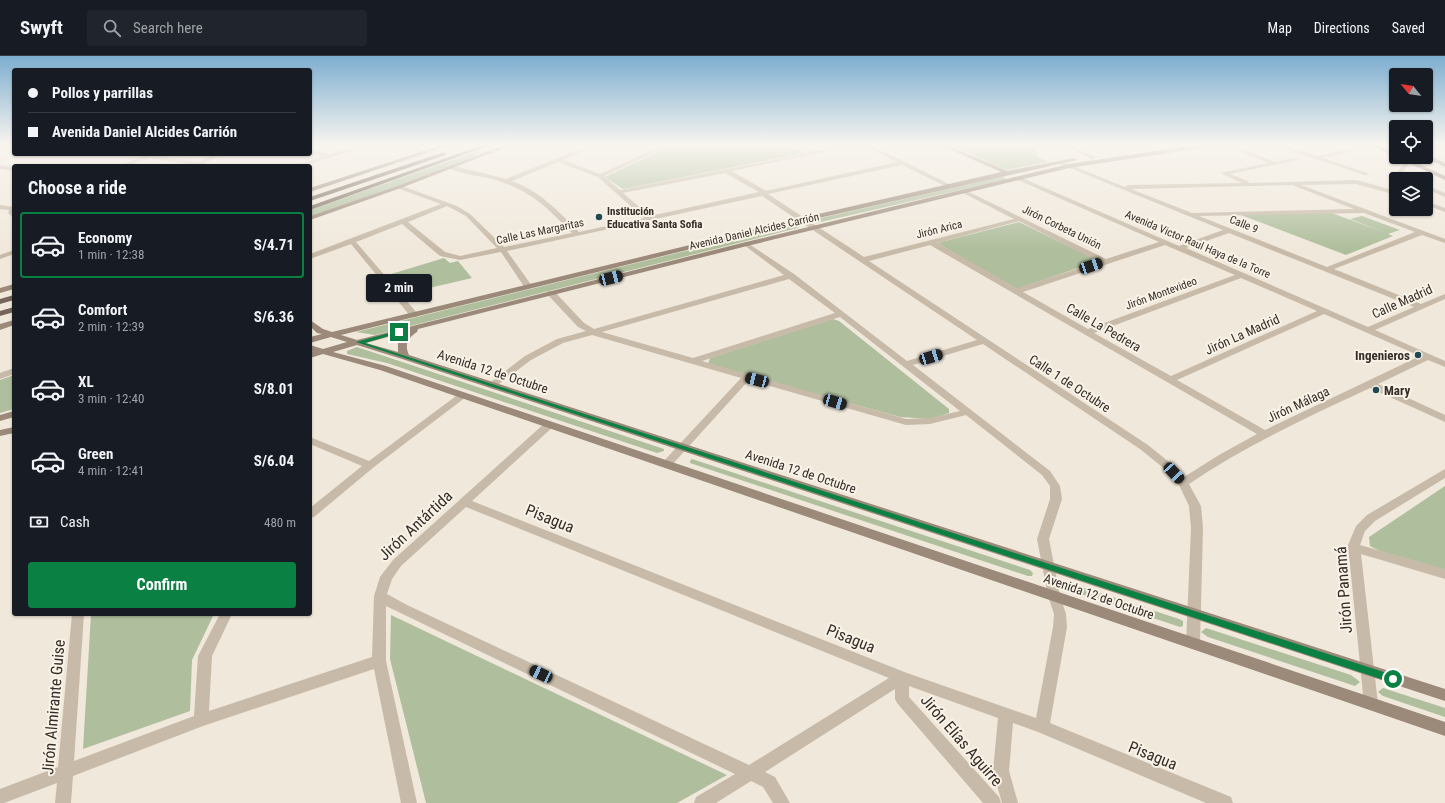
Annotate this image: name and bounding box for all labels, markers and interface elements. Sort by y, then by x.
search box [87,10,367,46]
text: Swyft [20,16,63,39]
icon: search [101,17,123,39]
text: Search here [133,19,203,37]
text: Map [1268,20,1292,36]
text: Directions [1314,20,1370,36]
text: Saved [1392,20,1425,36]
north arrow [1389,68,1433,112]
map controls [1389,68,1433,216]
text: Pollos y parrillas [52,84,153,102]
button: locate [1389,120,1433,164]
text: Avenida Daniel Alcides Carrión [52,123,237,141]
button: layers [1389,172,1433,216]
text: Choose a ride [28,177,127,198]
street label: Jirón Corbeta Unión [1020,203,1103,252]
place label: Institución Educativa Santa Sofia [607,205,702,231]
street label: Avenida Victor Raul Haya de la Torre [1123,208,1273,281]
street label: Avenida Daniel Alcides Carrión [688,210,820,253]
marker: Institución Educativa Santa Sofia [594,212,604,222]
street label: Calle 9 [1228,213,1260,236]
street label: Calle Las Margaritas [495,216,585,247]
street label: Jirón Arica [915,217,964,241]
icon: car [30,227,66,263]
text: Economy [78,229,132,247]
text: S/4.71 [254,236,294,254]
text: 1 min · 12:38 [78,247,144,262]
car [1078,257,1104,275]
car [598,269,624,287]
callout: 2 min [366,274,432,302]
street label: Jirón Montevideo [1124,274,1199,312]
text: 2 min [385,280,413,295]
street label: Calle Madrid [1370,281,1435,321]
icon: car [30,299,66,335]
street label: Calle La Pedrera [1064,300,1144,355]
text: Comfort [78,301,127,319]
text: S/6.36 [254,308,294,326]
street label: Jirón La Madrid [1203,311,1282,358]
text: 2 min · 12:39 [78,319,144,334]
route end [390,323,408,341]
street label: Avenida 12 de Octubre [436,347,550,396]
car [918,348,944,366]
place label: Ingenieros [1355,348,1410,363]
marker: Ingenieros [1413,350,1423,360]
street label: Calle 1 de Octubre [1026,352,1113,415]
icon: car [30,371,66,407]
car [744,371,770,389]
text: XL [78,373,94,391]
text: S/8.01 [254,380,294,398]
place label: Mary [1384,383,1410,398]
street label: Jirón Málaga [1265,384,1332,425]
marker: Mary [1371,385,1381,395]
text: 3 min · 12:40 [78,391,144,406]
car [822,393,848,411]
icon: car [30,443,66,479]
text: Green [78,445,113,463]
street label: Avenida 12 de Octubre [744,447,858,496]
text: S/6.04 [254,452,294,470]
car [1161,460,1187,486]
text: 4 min · 12:41 [78,463,144,478]
street label: Jirón Antártida [374,486,456,564]
street label: Pisagua [523,500,577,537]
icon: cash [28,511,50,533]
text: Cash [60,513,90,531]
text: 480 m [264,515,296,530]
street label: Jirón Panamá [1331,546,1356,634]
button: Confirm [28,562,296,608]
street label: Avenida 12 de Octubre [1042,571,1156,622]
street label: Pisagua [824,620,878,657]
street label: Jirón Almirante Guise [38,639,69,775]
car [528,663,554,685]
route start [1384,670,1402,688]
street label: Jirón Elías Aguirre [917,691,1007,790]
street label: Pisagua [1126,737,1180,774]

